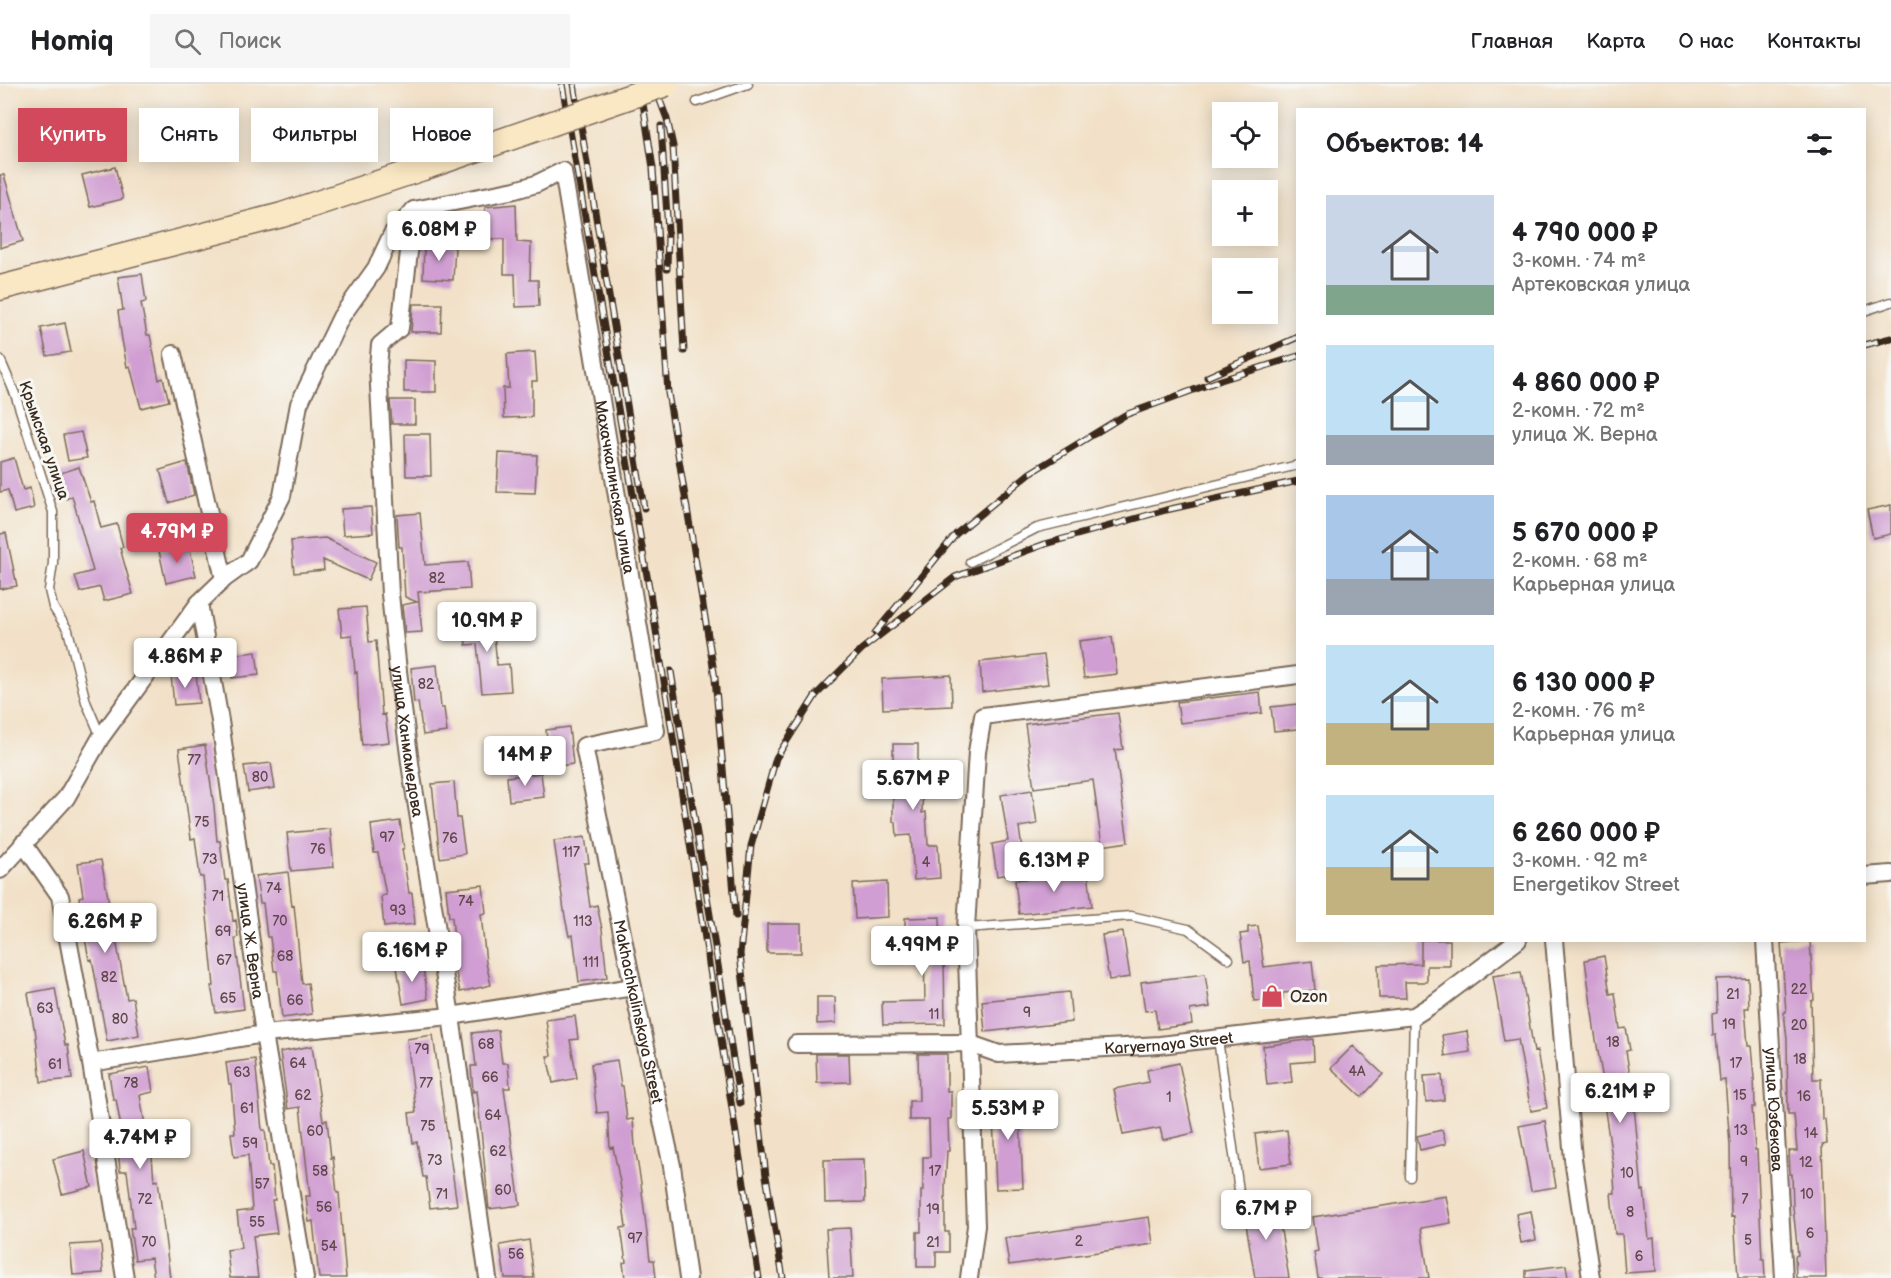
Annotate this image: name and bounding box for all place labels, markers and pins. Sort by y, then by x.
pin: 6.08M ₽ [384,211,494,262]
pin: 4.79M ₽ [122,513,232,564]
pin: 10.9M ₽ [432,602,542,653]
pin: 4.86M ₽ [130,638,240,689]
pin: 14M ₽ [483,736,567,787]
pin: 5.67M ₽ [858,760,968,811]
pin: 6.13M ₽ [999,842,1109,893]
pin: 6.26M ₽ [50,903,160,954]
pin: 4.99M ₽ [867,926,977,977]
pin: 6.16M ₽ [357,932,467,983]
shop icon: Ozon [1259,983,1285,1009]
place label: Ozon [1290,988,1328,1007]
pin: 6.21M ₽ [1565,1073,1675,1124]
pin: 5.53M ₽ [953,1090,1063,1141]
pin: 4.74M ₽ [85,1119,195,1170]
pin: 6.7M ₽ [1217,1190,1315,1241]

